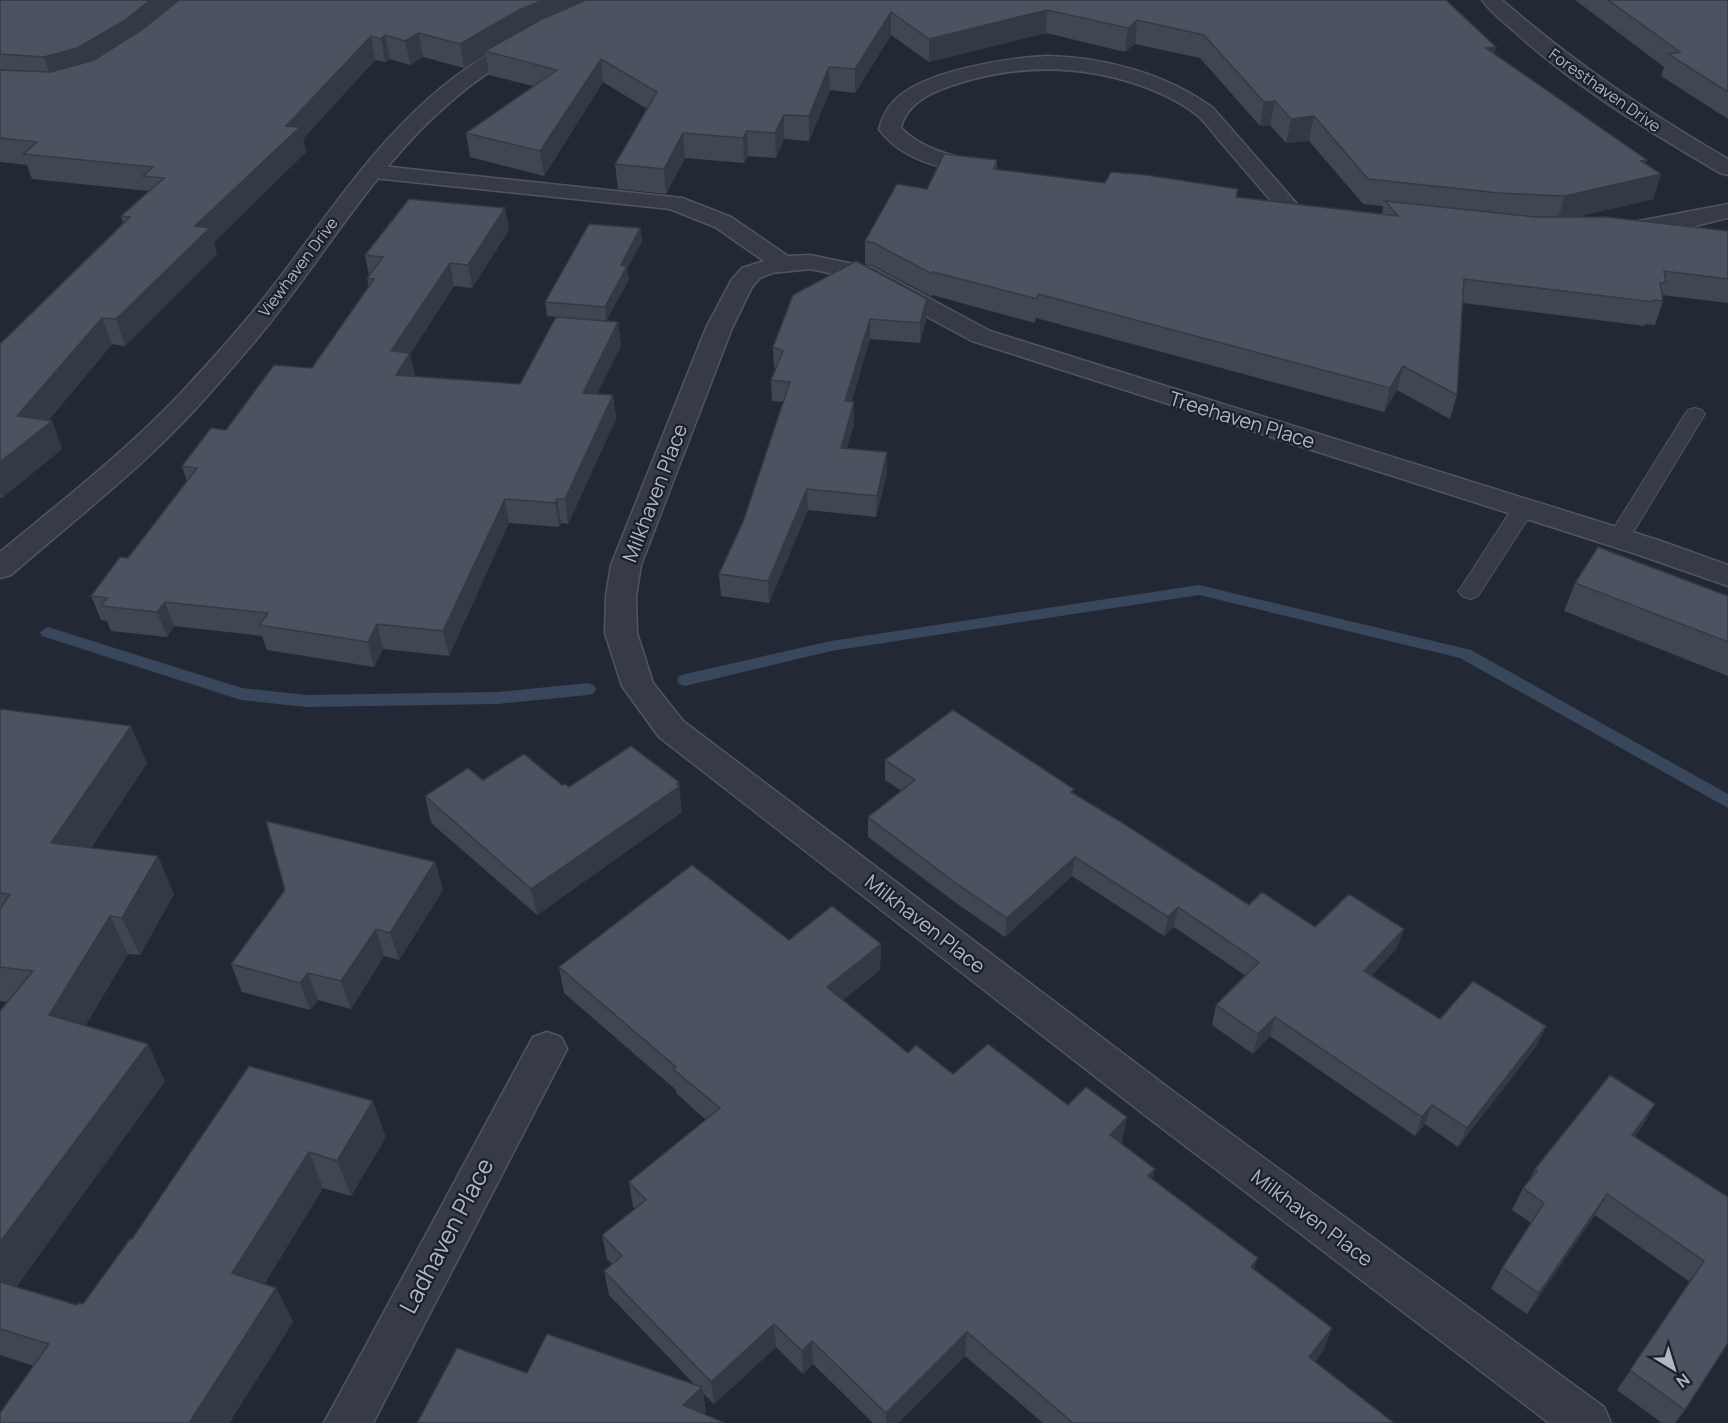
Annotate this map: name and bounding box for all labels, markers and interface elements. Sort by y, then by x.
street label: Foresthaven Drive [1545,43,1665,137]
street label: Viewhaven Drive [253,213,343,321]
street label: Treehaven Place [1166,384,1318,455]
street label: Milkhaven Place [616,420,693,566]
street label: Milkhaven Place [859,868,991,979]
street label: Ladhaven Place [391,1152,501,1319]
street label: Milkhaven Place [1246,1163,1379,1272]
north arrow [1644,1339,1704,1399]
text: N [1672,1369,1695,1393]

